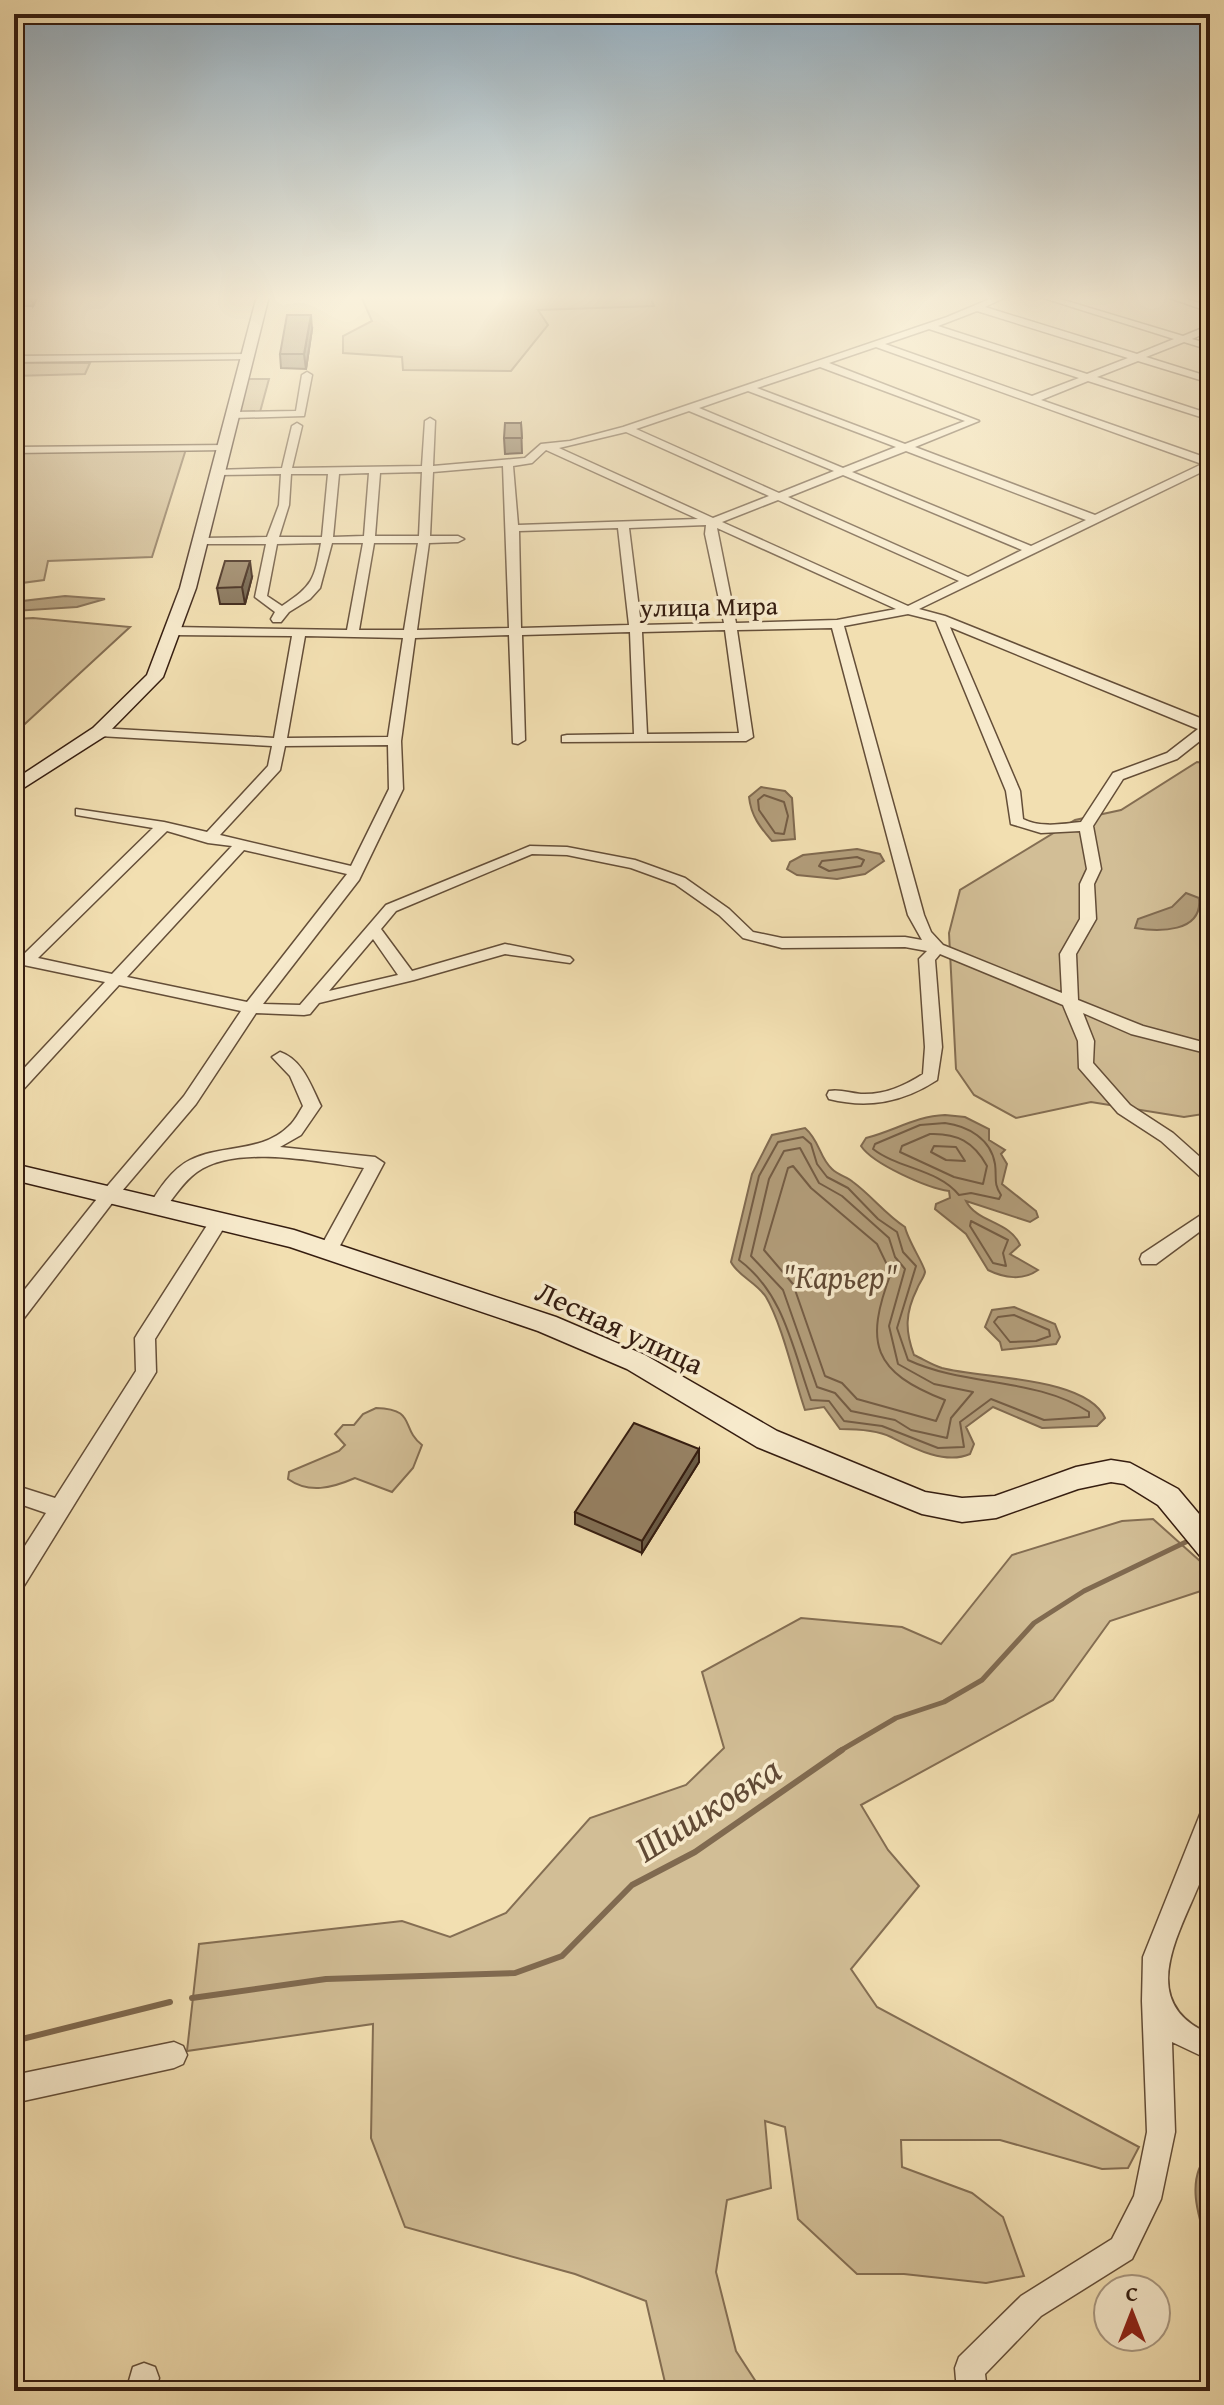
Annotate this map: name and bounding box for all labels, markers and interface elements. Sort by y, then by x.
street label: улица Мира [639,585,779,627]
water label: "Карьер" [782,1253,898,1300]
street label: Лесная улица [529,1269,712,1385]
water label: Шишковка [623,1741,792,1875]
north arrow [1092,2273,1172,2353]
text: С [1126,2277,1138,2309]

